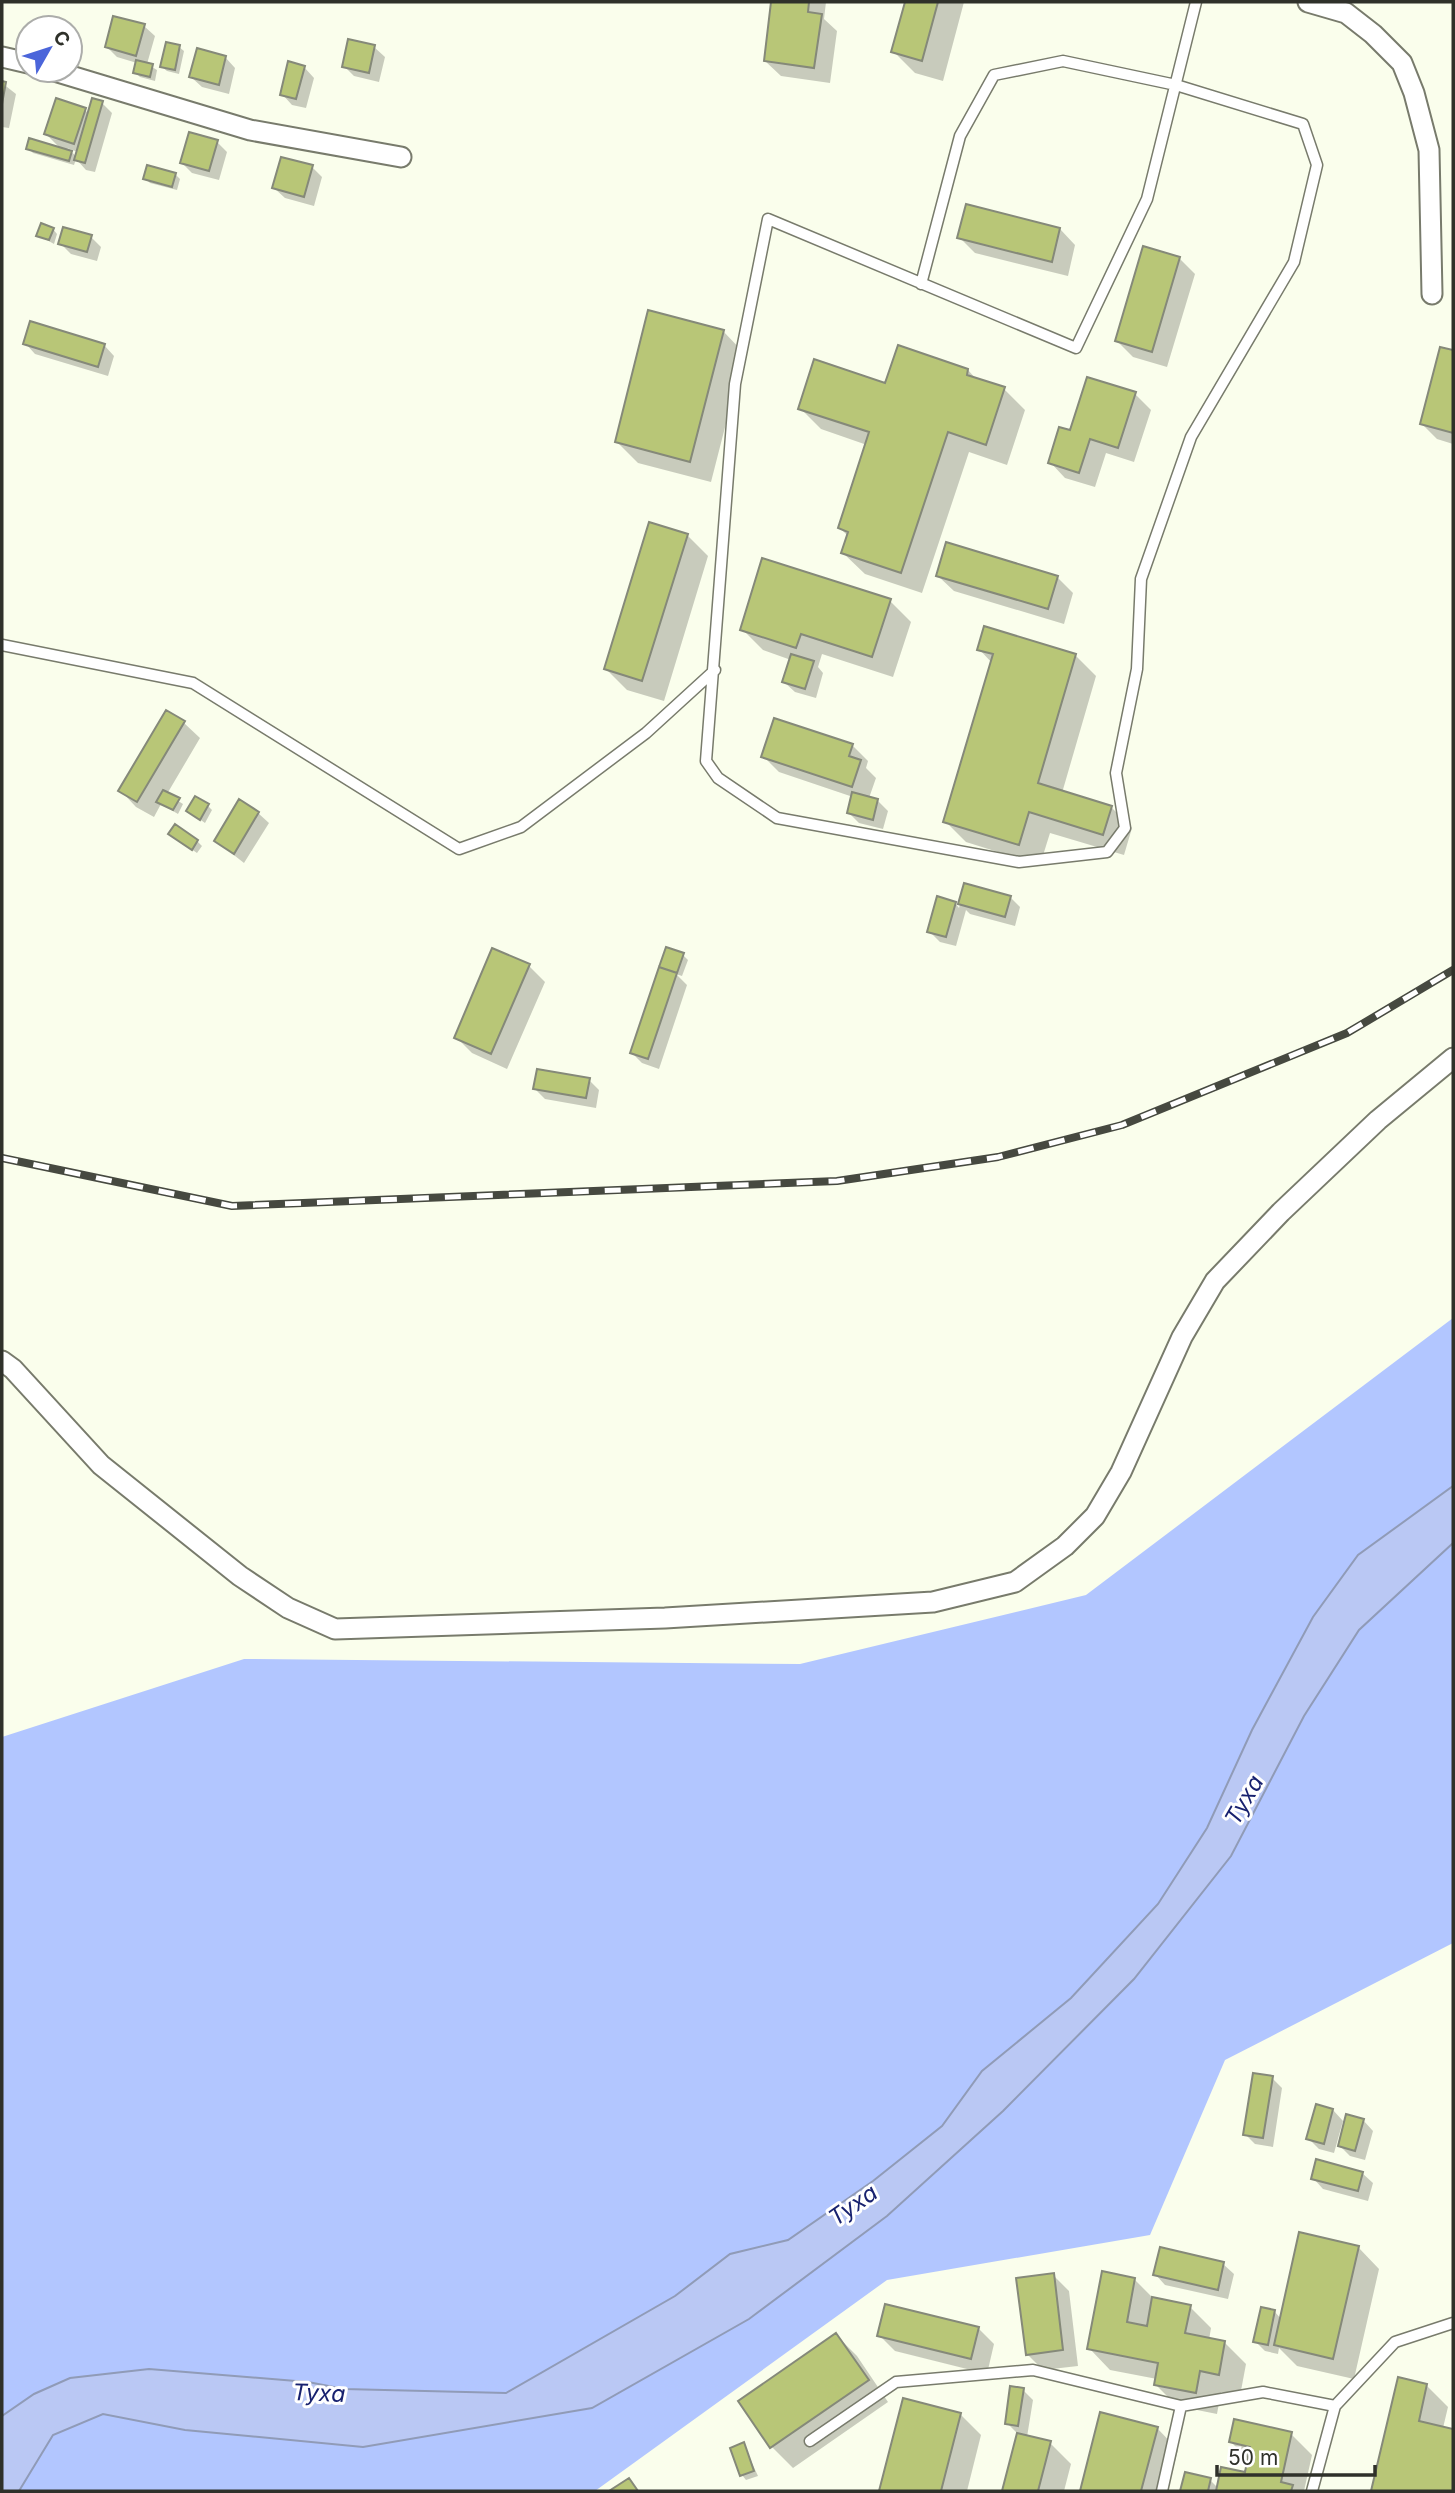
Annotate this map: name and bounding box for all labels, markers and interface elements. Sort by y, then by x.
north arrow [14,14,84,84]
text: С [48,26,75,51]
water label: Туха [1219,1770,1269,1830]
water label: Туха [823,2178,883,2232]
water label: Туха [292,2378,346,2408]
scale bar [1217,2434,1374,2478]
text: 50 m [1228,2445,1278,2470]

